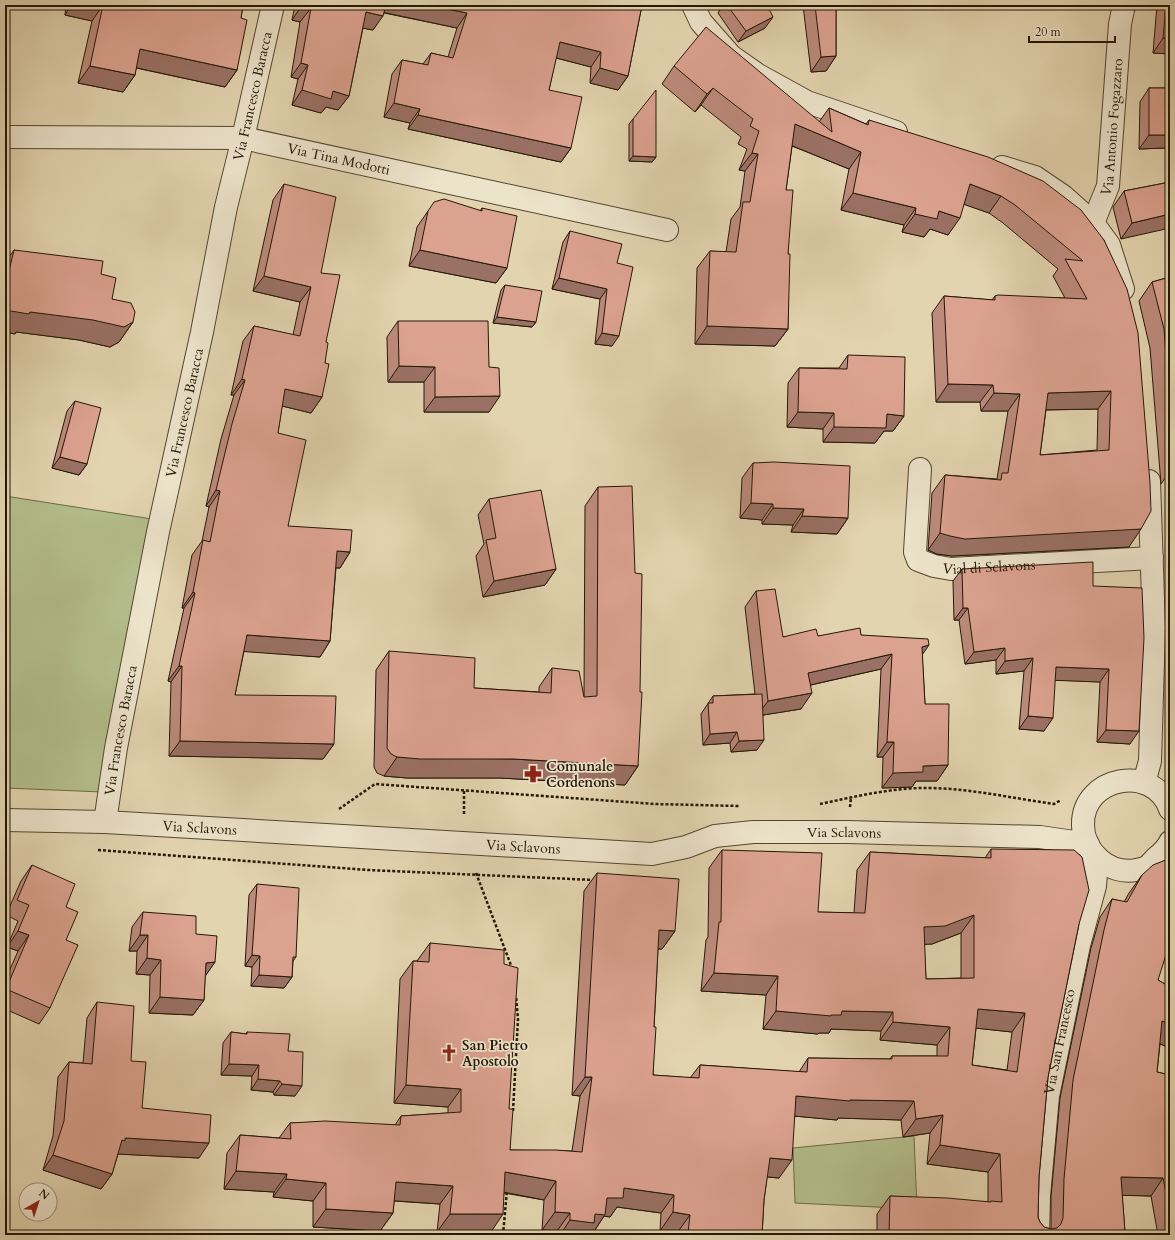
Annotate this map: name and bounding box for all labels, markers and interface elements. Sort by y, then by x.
scale bar [1029,18,1115,44]
text: 20 m [1035,24,1062,40]
street label: Via Francesco Baracca [229,30,277,163]
street label: Via Antonio Fogazzaro [1096,57,1127,199]
street label: Via Tina Modotti [285,139,392,180]
street label: Via Francesco Baracca [161,346,208,479]
street label: Vial di Sclavons [941,555,1036,579]
street label: Via Francesco Baracca [100,664,142,797]
place label: Comunale Cordenons [546,757,615,792]
pharmacy icon: Comunale Cordenons [523,764,543,784]
street label: Via Sclavons [162,816,238,840]
street label: Via Sclavons [807,823,882,843]
street label: Via Sclavons [486,835,561,859]
street label: Via San Francesco [1040,987,1080,1096]
place label: San Pietro Apostolo [462,1036,528,1071]
church icon: San Pietro Apostolo [439,1043,459,1063]
north arrow [18,1182,58,1222]
text: N [36,1186,53,1204]

